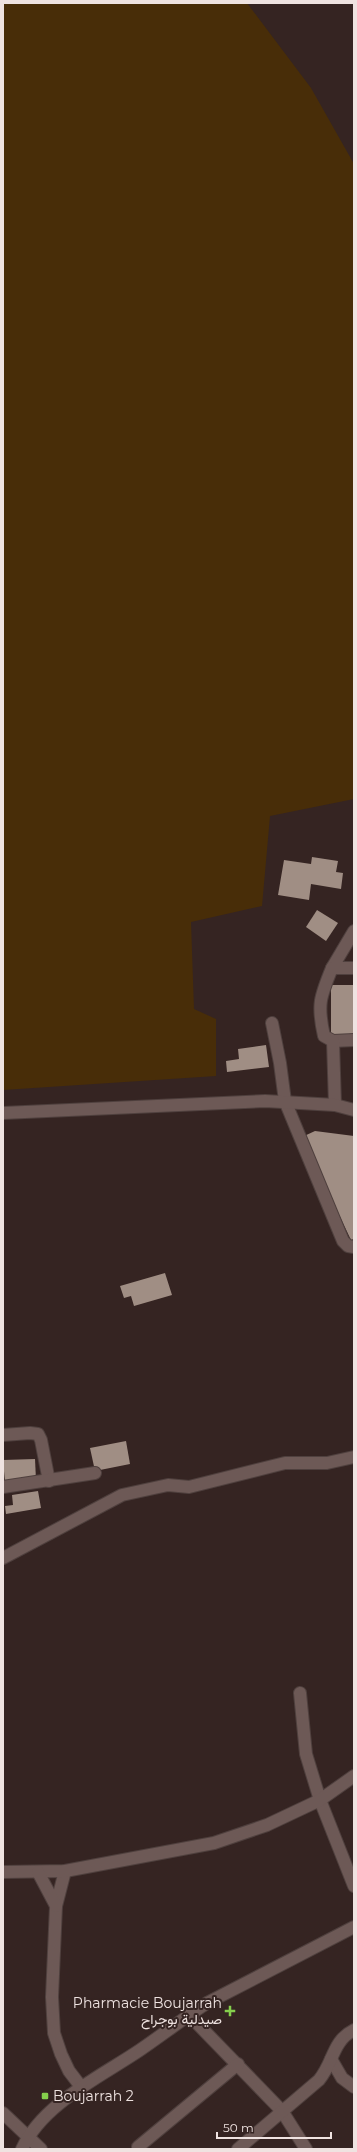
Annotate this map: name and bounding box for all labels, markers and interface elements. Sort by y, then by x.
place label: Pharmacie Boujarrah صيدلية بوجراح [73,1994,222,2030]
marker: Pharmacie Boujarrah صيدلية بوجراح [225,2006,235,2016]
place label: Boujarrah 2 [53,2087,134,2105]
marker: Boujarrah 2 [40,2091,50,2101]
scale bar [217,2114,331,2140]
text: 50 m [223,2120,254,2135]

